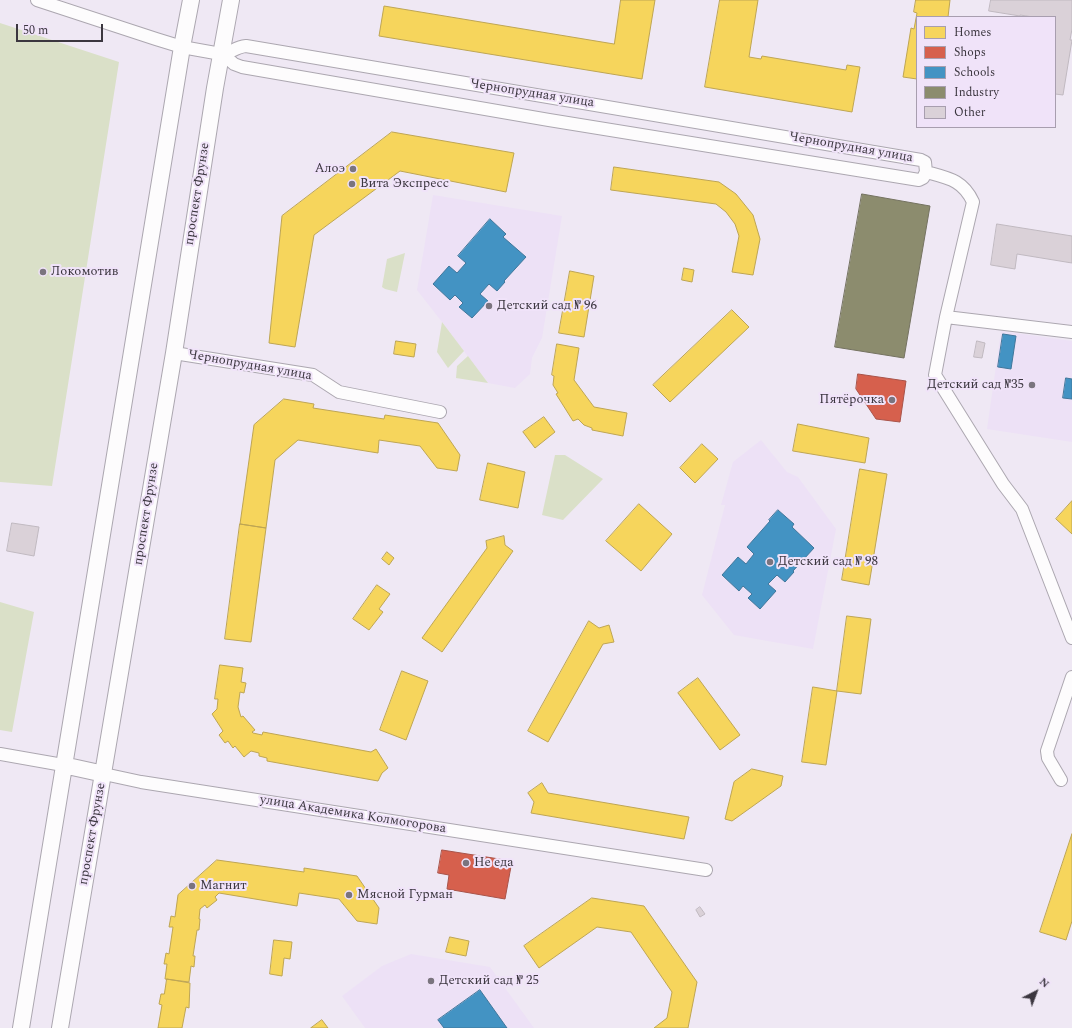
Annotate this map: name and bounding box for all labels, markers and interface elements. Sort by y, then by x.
scale bar [18,16,105,42]
legend [916,16,1056,128]
text: 50 m [23,21,48,40]
text: Homes [954,23,992,42]
text: Shops [954,43,986,62]
text: Schools [954,63,995,82]
street label: Чернопрудная улица [469,76,595,112]
text: Industry [954,83,999,102]
text: Other [954,103,986,122]
street label: Чернопрудная улица [788,129,914,167]
street label: проспект Фрунзе [182,142,214,246]
place label: Алоэ [315,161,345,177]
marker: Алоэ [348,164,358,174]
place label: Вита Экспресс [360,176,449,192]
marker: Вита Экспресс [347,179,357,189]
place label: Локомотив [51,264,118,280]
marker: Локомотив [38,267,48,277]
place label: Детский сад № 96 [497,298,597,314]
marker: Детский сад № 96 [484,301,494,311]
street label: Чернопрудная улица [187,347,313,385]
place label: Детский сад №35 [927,377,1024,393]
marker: Детский сад №35 [1027,380,1037,390]
place label: Пятёрочка [819,392,884,408]
marker: Пятёрочка [887,395,897,405]
street label: проспект Фрунзе [131,462,163,566]
place label: Детский сад № 98 [778,554,878,570]
marker: Детский сад № 98 [765,557,775,567]
street label: проспект Фрунзе [76,782,110,886]
street label: улица Академика Колмогорова [259,793,447,837]
place label: Не еда [474,855,514,871]
marker: Не еда [461,858,471,868]
place label: Магнит [200,878,247,894]
marker: Магнит [187,881,197,891]
place label: Мясной Гурман [357,887,453,903]
marker: Мясной Гурман [344,890,354,900]
north arrow [1016,972,1056,1012]
place label: Детский сад № 25 [439,973,539,989]
text: N [1035,973,1053,992]
marker: Детский сад № 25 [426,976,436,986]

